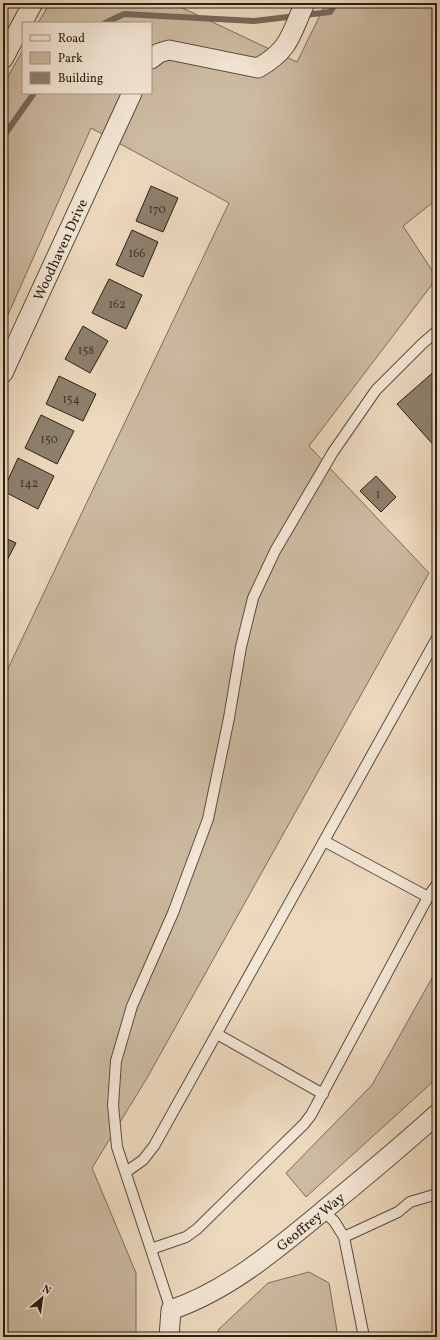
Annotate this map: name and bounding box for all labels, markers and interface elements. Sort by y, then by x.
legend [22,22,152,94]
text: Road [58,31,85,47]
text: Park [58,51,83,67]
text: Building [58,71,103,87]
street label: Woodhaven Drive [30,196,93,304]
house number: 170 [148,202,166,218]
house number: 166 [129,246,145,262]
house number: 162 [108,297,126,313]
house number: 158 [78,343,94,359]
house number: 154 [62,392,80,408]
house number: 150 [40,432,58,448]
house number: 142 [20,476,38,492]
house number: 1 [376,487,380,503]
street label: Geoffrey Way [273,1189,350,1256]
north arrow [22,1278,62,1318]
text: N [39,1282,53,1299]

